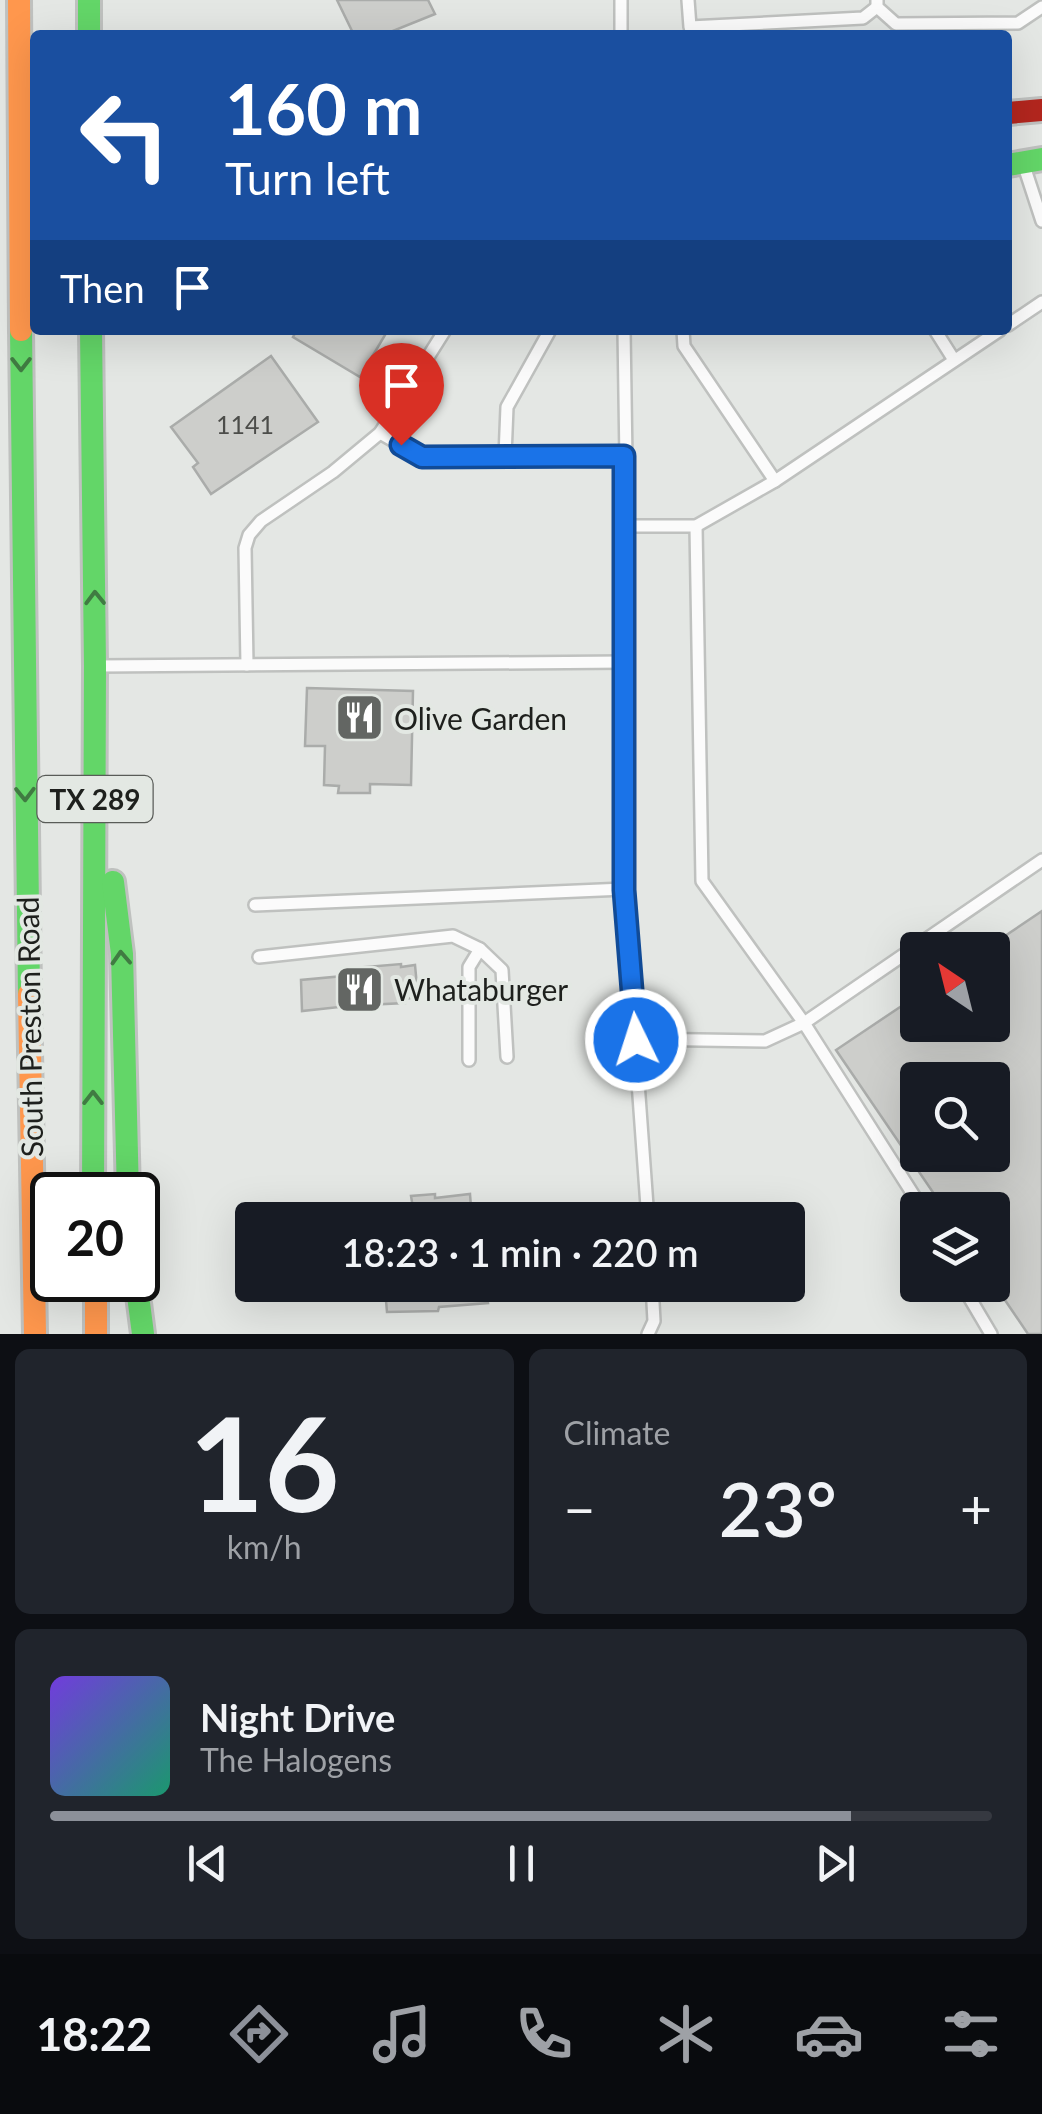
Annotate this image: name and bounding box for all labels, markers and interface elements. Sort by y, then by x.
text: 160 m [225,66,422,150]
icon: left [60,70,190,200]
text: Turn left [225,151,390,205]
icon: arrive [165,260,220,315]
text: Then [60,265,145,311]
pin [359,343,444,446]
one-way arrow [10,356,32,372]
icon: arrive [374,358,429,413]
house number: 1141 [216,409,274,439]
one-way arrow [84,589,105,605]
restaurant icon: Olive Garden [333,692,385,744]
place label: Olive Garden [394,700,567,736]
road number: TX 289 [38,776,152,822]
one-way arrow [14,786,36,802]
street label: South Preston Road [9,896,49,1158]
north arrow [900,932,1010,1042]
map controls [900,932,1010,1302]
one-way arrow [111,949,132,965]
restaurant icon: Whataburger [333,963,385,1015]
place label: Whataburger [394,971,568,1007]
position arrow [584,988,688,1092]
button: search [900,1062,1010,1172]
one-way arrow [82,1089,104,1104]
speed limit sign: 20 [30,1172,160,1302]
button: layers [900,1192,1010,1302]
text: 18:23 · 1 min · 220 m [342,1229,698,1275]
text: 16 [189,1384,340,1540]
text: Climate [564,1413,670,1452]
text: 23° [719,1463,837,1553]
text: − [564,1475,595,1541]
text: + [960,1475,992,1541]
text: km/h [227,1527,302,1566]
text: Night Drive [200,1694,395,1740]
text: The Halogens [200,1740,392,1779]
icon: previous [180,1836,235,1891]
icon: pause [494,1836,549,1891]
icon: next [808,1836,863,1891]
icon: directions [224,1999,294,2069]
icon: music [367,1999,437,2069]
icon: phone [509,1999,579,2069]
icon: climate [651,1999,721,2069]
icon: car [794,1999,864,2069]
icon: filters [936,1999,1006,2069]
text: 18:22 [36,2007,152,2061]

